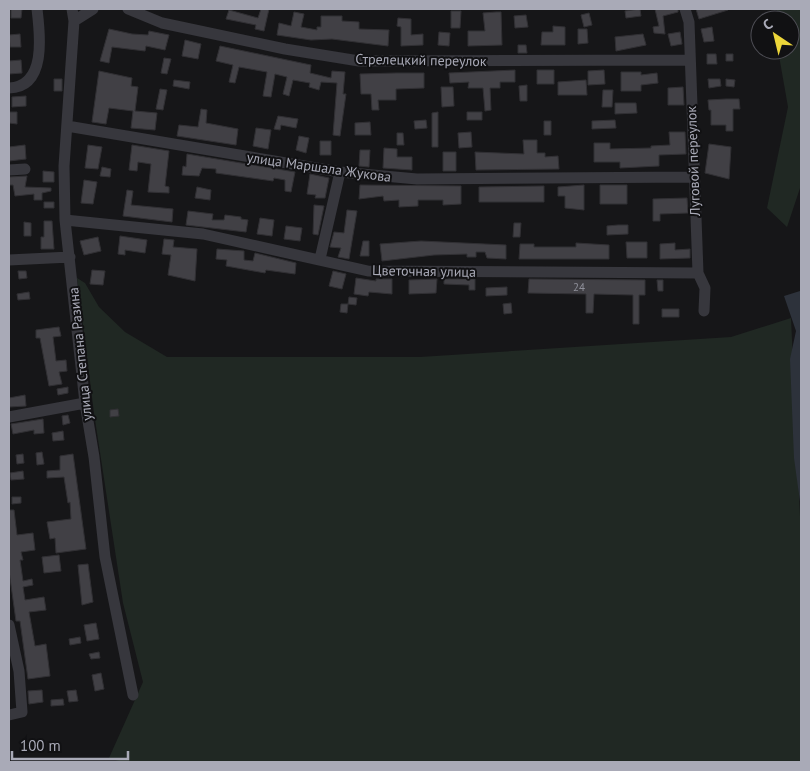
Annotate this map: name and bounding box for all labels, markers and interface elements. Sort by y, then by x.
north arrow [750,10,800,60]
text: С [759,15,776,34]
street label: Стрелецкий переулок [355,50,487,70]
street label: Луговой переулок [682,105,704,217]
street label: улица Маршала Жукова [246,148,392,186]
street label: Цветочная улица [372,261,476,281]
house number: 24 [573,280,585,294]
street label: улица Степана Разина [64,286,96,422]
scale bar [12,728,129,760]
text: 100 m [20,736,61,755]

